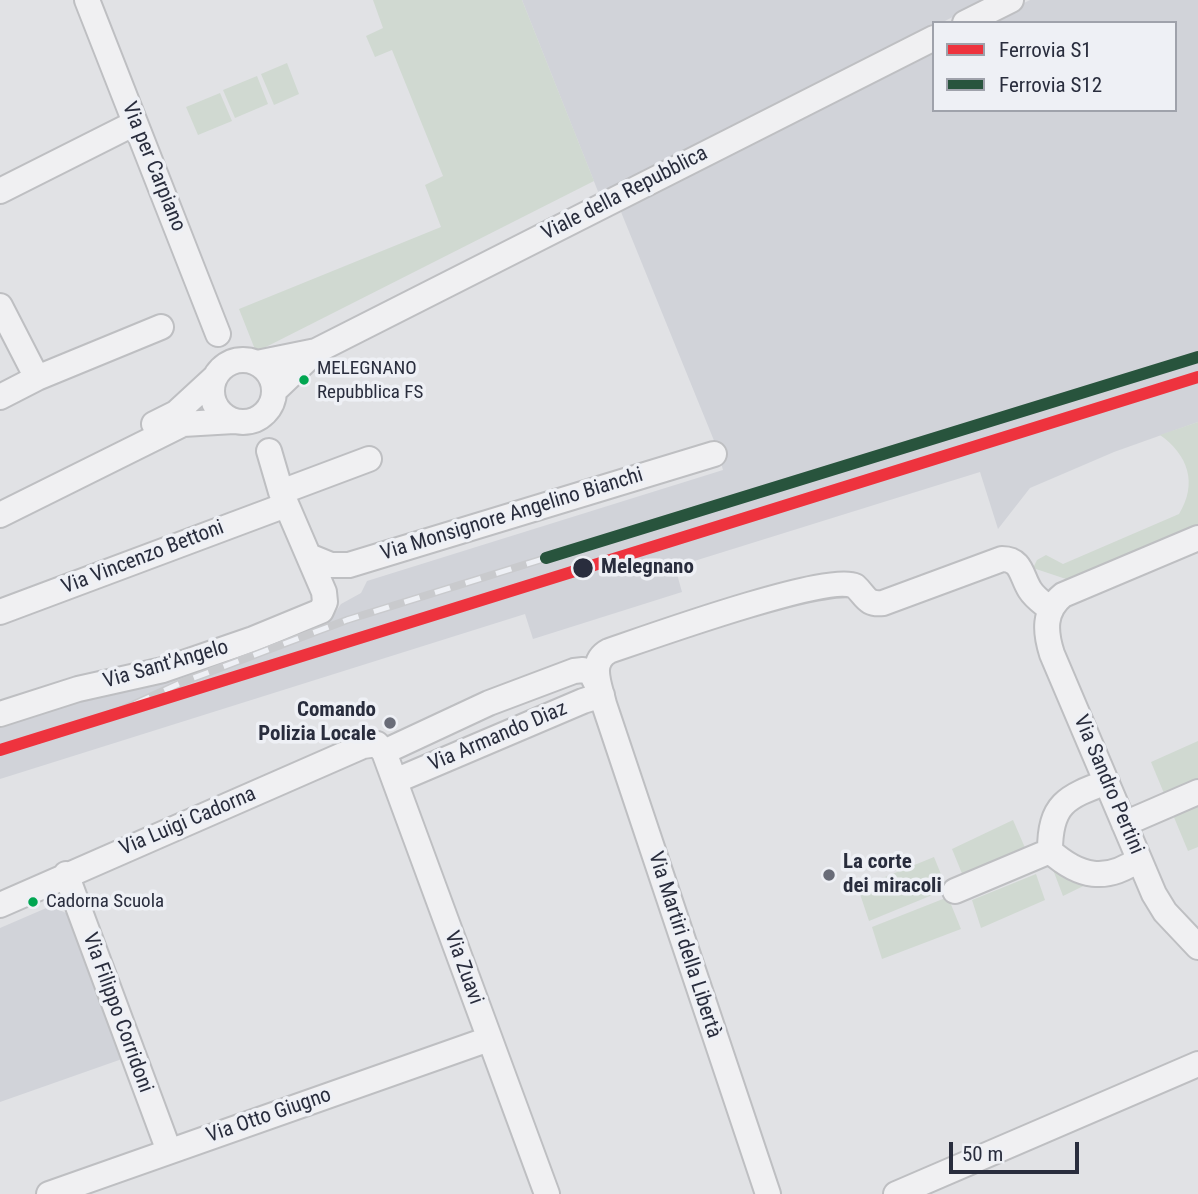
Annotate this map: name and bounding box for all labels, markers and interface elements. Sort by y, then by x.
legend [932,21,1177,112]
text: Ferrovia S1 [999,38,1092,62]
text: Ferrovia S12 [999,73,1102,97]
street label: Via per Carpiano [116,99,190,235]
street label: Viale della Repubblica [538,141,712,247]
place label: MELEGNANO Repubblica FS [317,358,423,402]
marker: MELEGNANO Repubblica FS [297,373,311,387]
street label: Via Monsignore Angelino Bianchi [378,463,646,567]
street label: Via Vincenzo Bettoni [58,516,228,600]
place label: Melegnano [601,555,694,581]
marker: Melegnano [571,556,595,580]
street label: Via Sant'Angelo [100,635,232,695]
street label: Via Armando Diaz [425,697,571,777]
place label: Comando Polizia Locale [258,698,376,748]
street label: Via Sandro Pertini [1067,712,1149,858]
marker: Comando Polizia Locale [382,715,398,731]
street label: Via Luigi Cadorna [116,782,260,862]
street label: Via Martiri della Libertà [642,849,726,1041]
place label: La corte dei miracoli [843,850,942,900]
marker: La corte dei miracoli [821,867,837,883]
place label: Cadorna Scuola [46,891,164,913]
marker: Cadorna Scuola [26,895,40,909]
street label: Via Zuavi [438,928,488,1008]
street label: Via Filippo Corridoni [76,930,158,1096]
street label: Via Otto Giugno [203,1083,335,1149]
scale bar [953,1128,1082,1172]
text: 50 m [962,1142,1003,1166]

